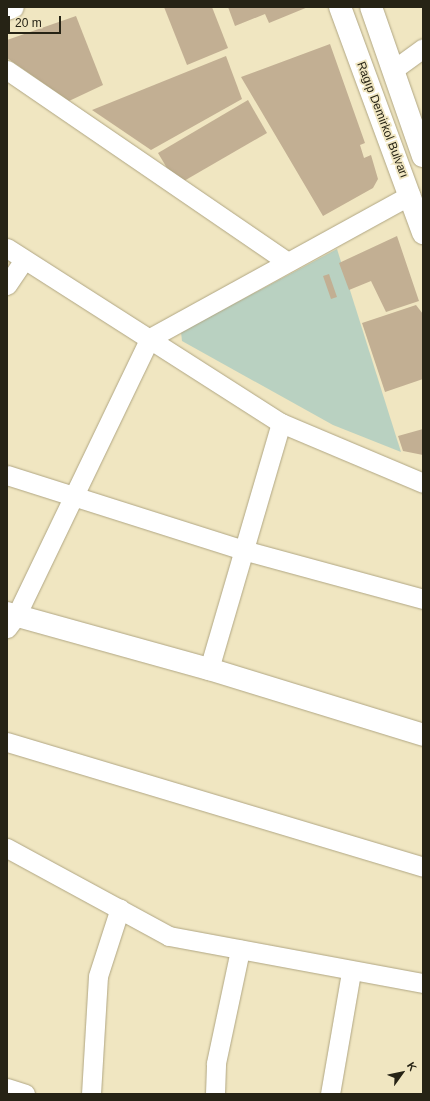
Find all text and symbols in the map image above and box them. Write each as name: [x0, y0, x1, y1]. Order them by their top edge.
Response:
scale bar: [10, 8, 63, 34]
text: 20 m: [15, 16, 42, 30]
street label: Ragıp Demirkol Bulvarı: [353, 60, 411, 180]
north arrow: [382, 1053, 422, 1093]
text: K: [405, 1060, 419, 1073]

